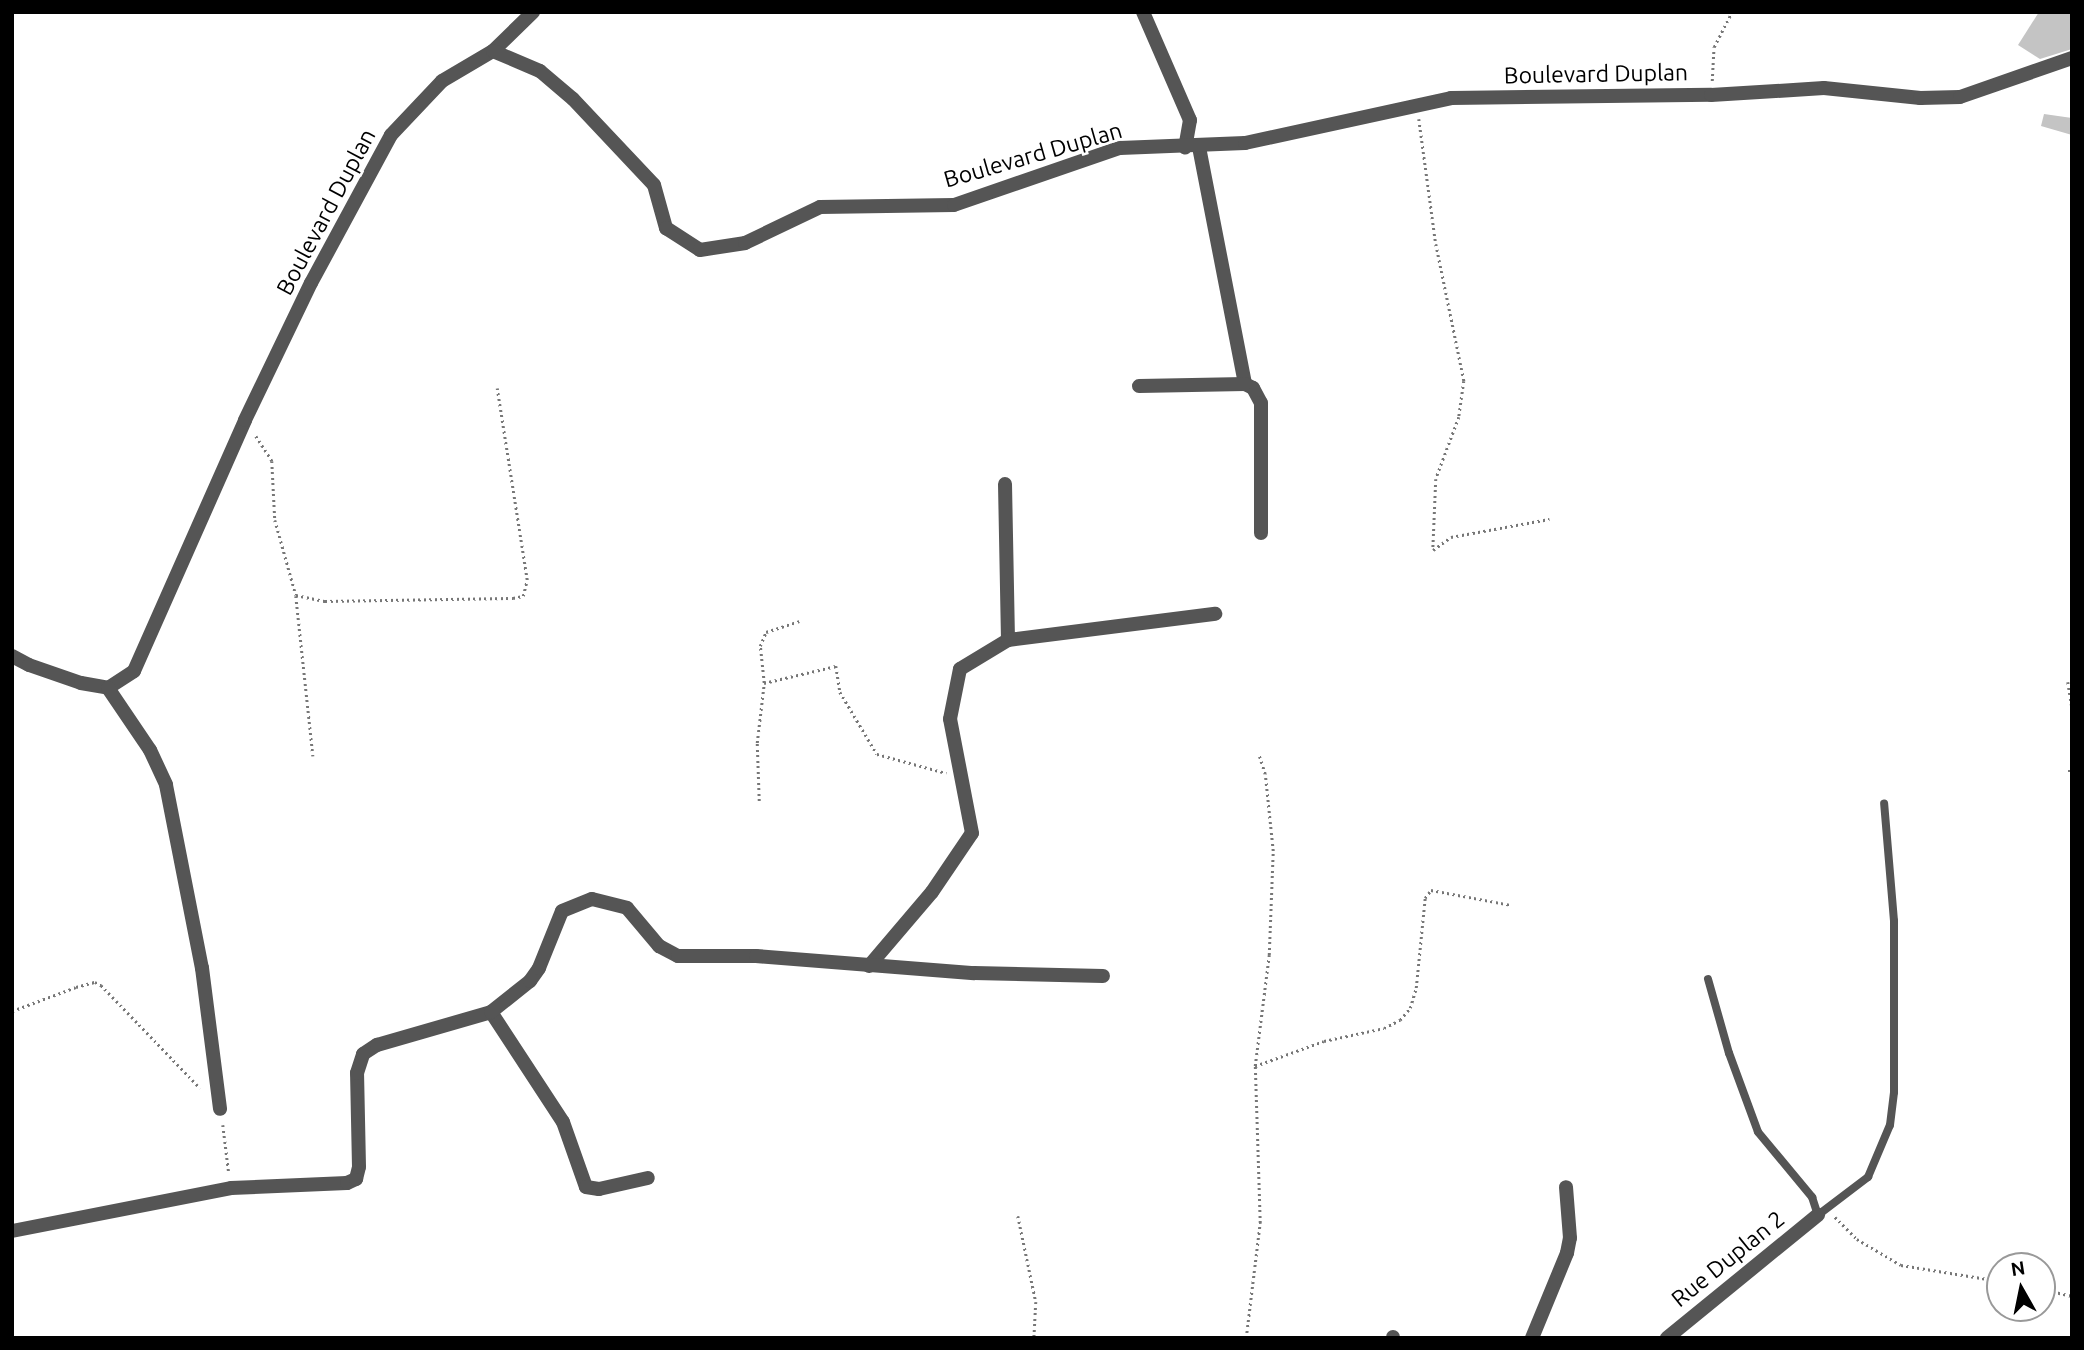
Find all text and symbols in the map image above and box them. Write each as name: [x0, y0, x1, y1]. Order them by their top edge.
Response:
street label: Boulevard Duplan: [1504, 59, 1688, 89]
street label: Boulevard Duplan: [941, 116, 1125, 194]
street label: Boulevard Duplan: [271, 124, 381, 300]
street label: Rue Duplan 2: [1666, 1205, 1790, 1313]
north arrow: [1986, 1252, 2056, 1322]
text: N: [2009, 1256, 2027, 1280]

